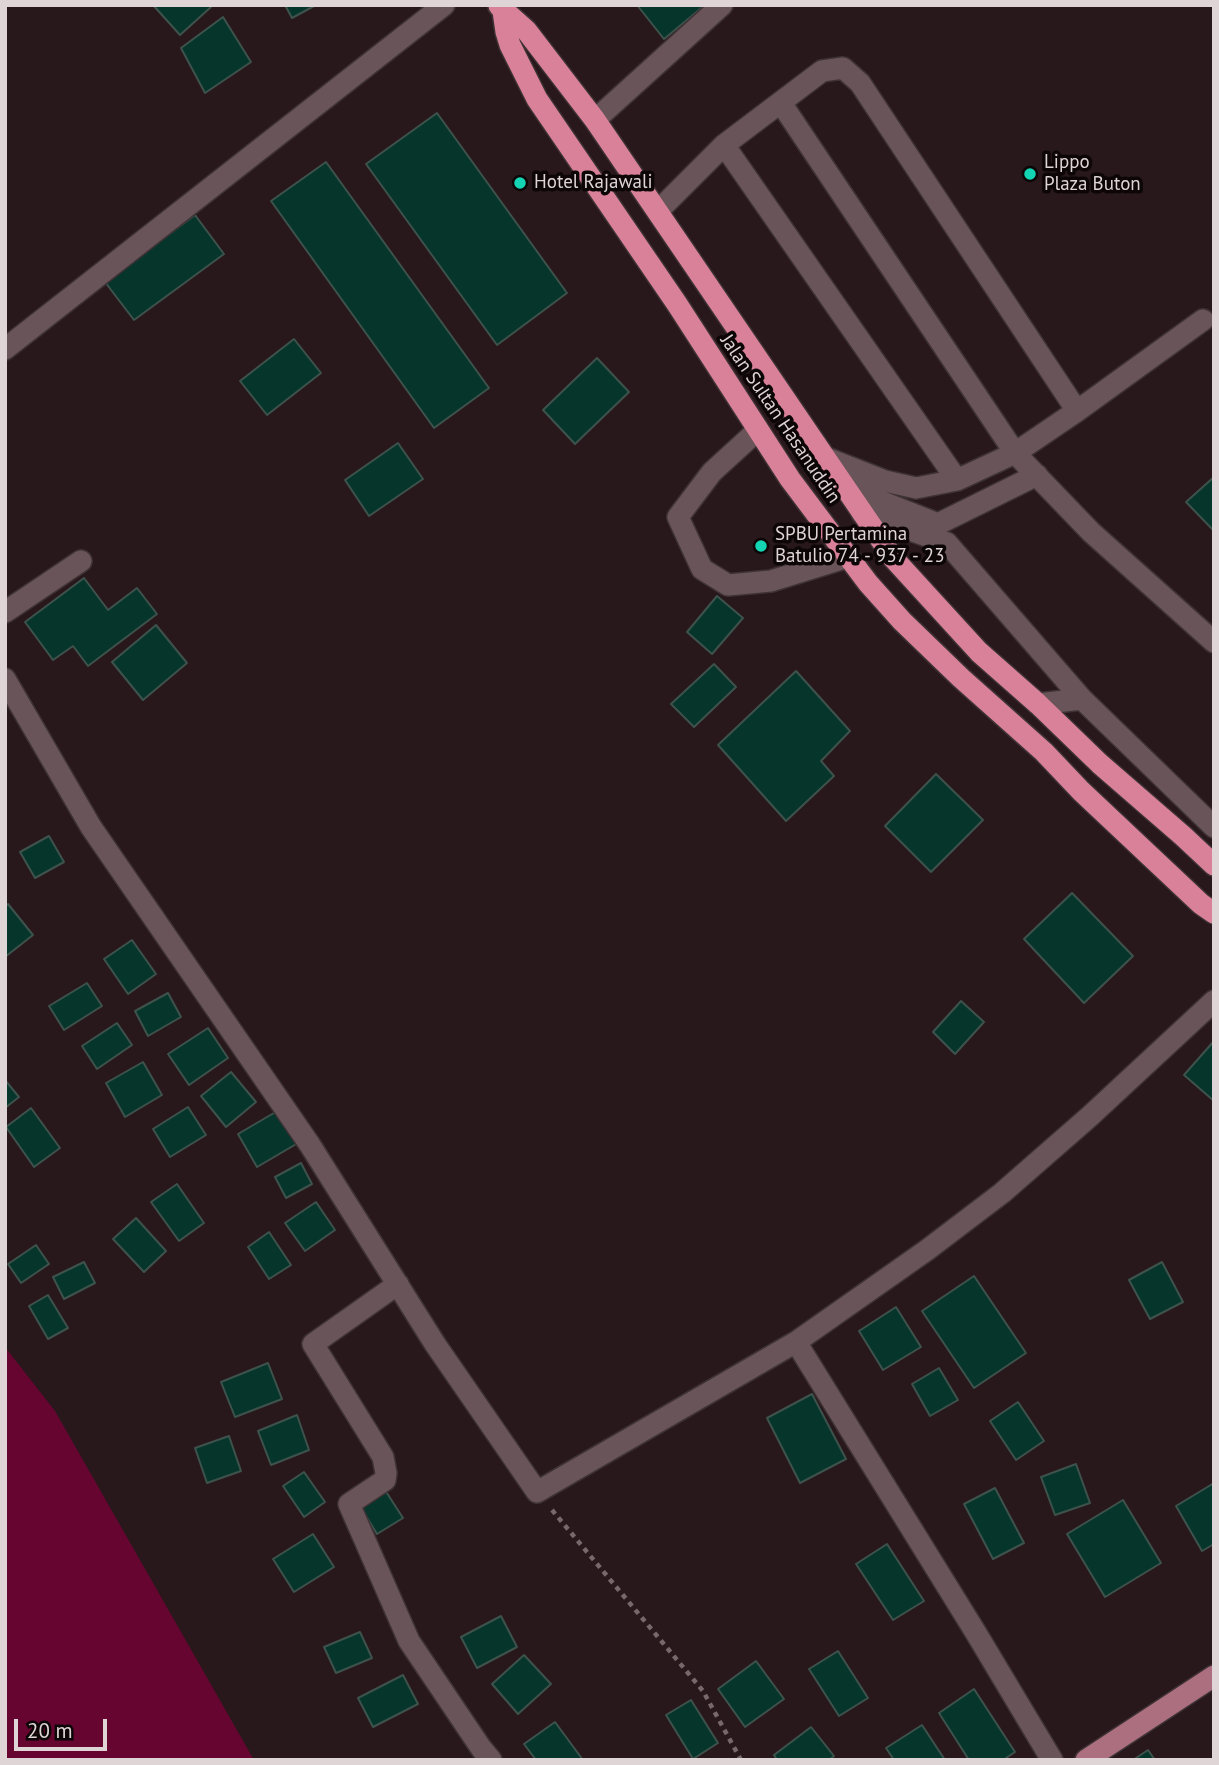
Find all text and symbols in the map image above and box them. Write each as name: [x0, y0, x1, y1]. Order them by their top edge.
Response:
place label: Lippo Plaza Buton: [1044, 152, 1141, 196]
marker: Lippo Plaza Buton: [1022, 166, 1038, 182]
place label: Hotel Rajawali: [534, 172, 653, 194]
marker: Hotel Rajawali: [512, 175, 528, 191]
street label: Jalan Sultan Hasanuddin: [715, 330, 845, 508]
place label: SPBU Pertamina Batulio 74 - 937 - 23: [775, 524, 945, 568]
marker: SPBU Pertamina Batulio 74 - 937 - 23: [753, 538, 769, 554]
scale bar: [18, 1706, 110, 1750]
text: 20 m: [27, 1717, 73, 1744]

